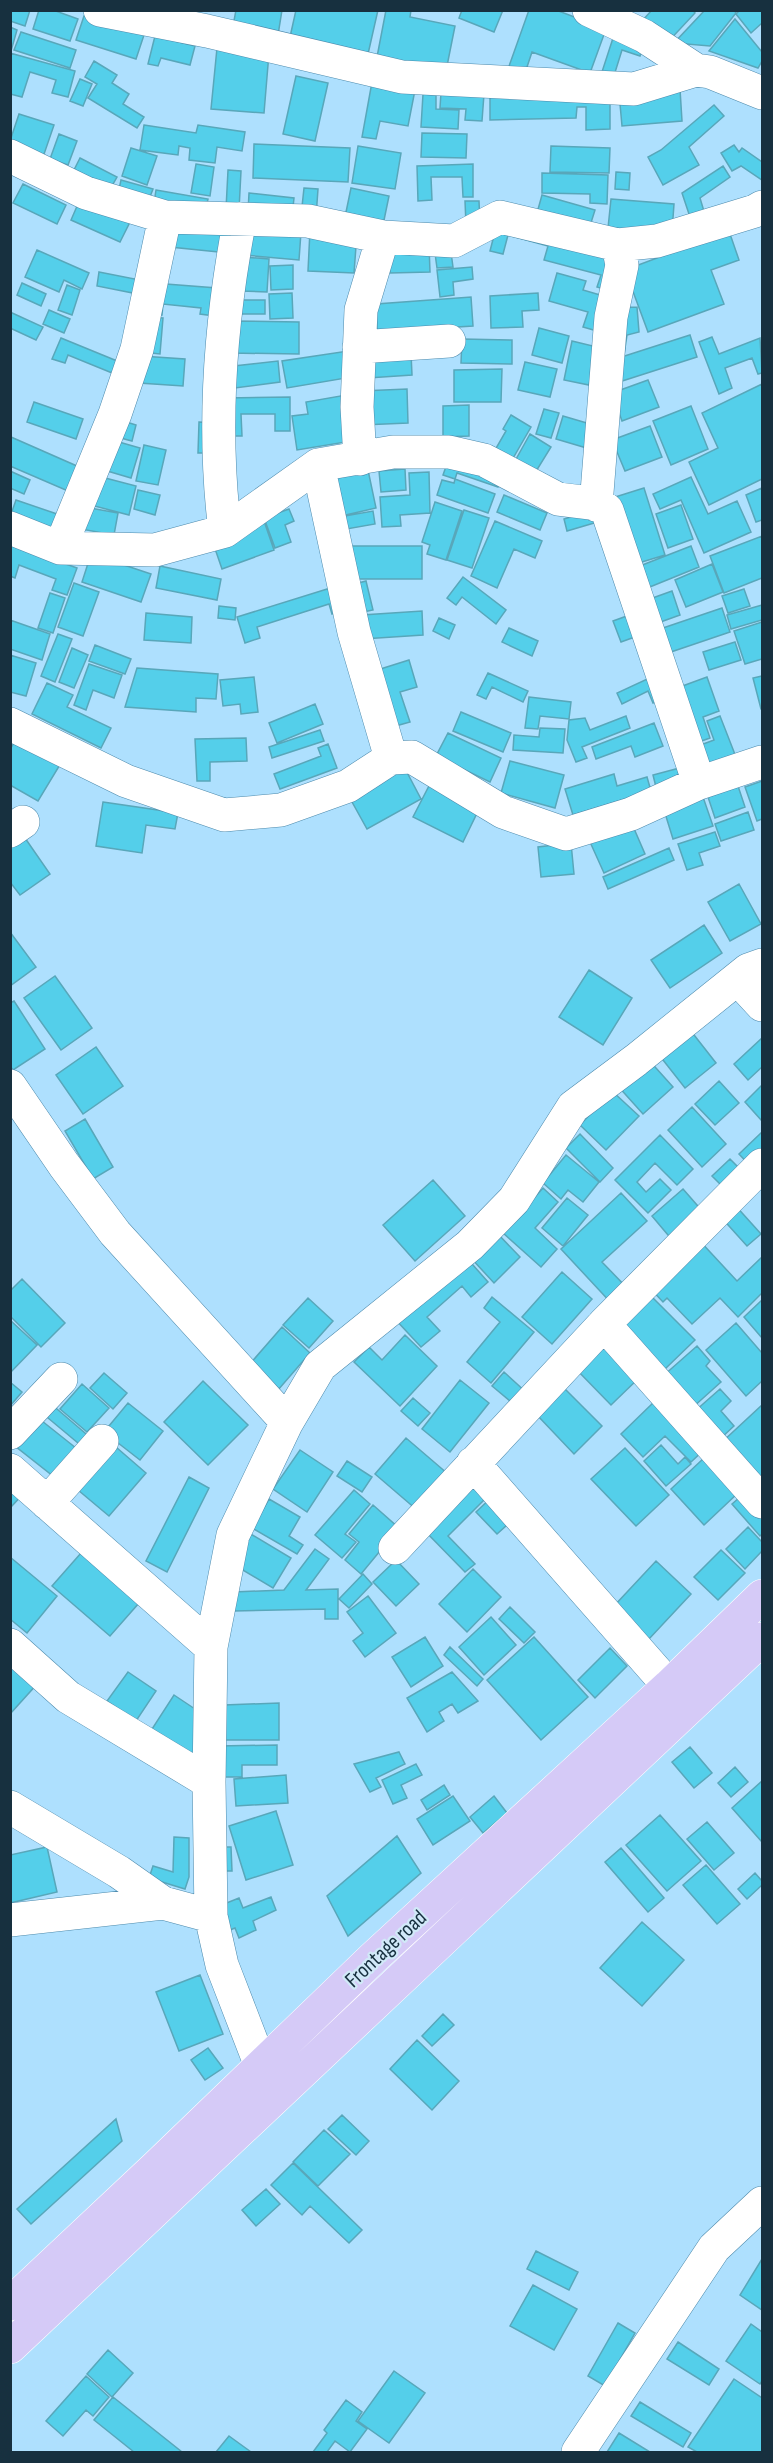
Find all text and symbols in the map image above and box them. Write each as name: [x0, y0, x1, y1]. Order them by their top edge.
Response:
street label: Frontage road: [340, 1905, 432, 1994]

